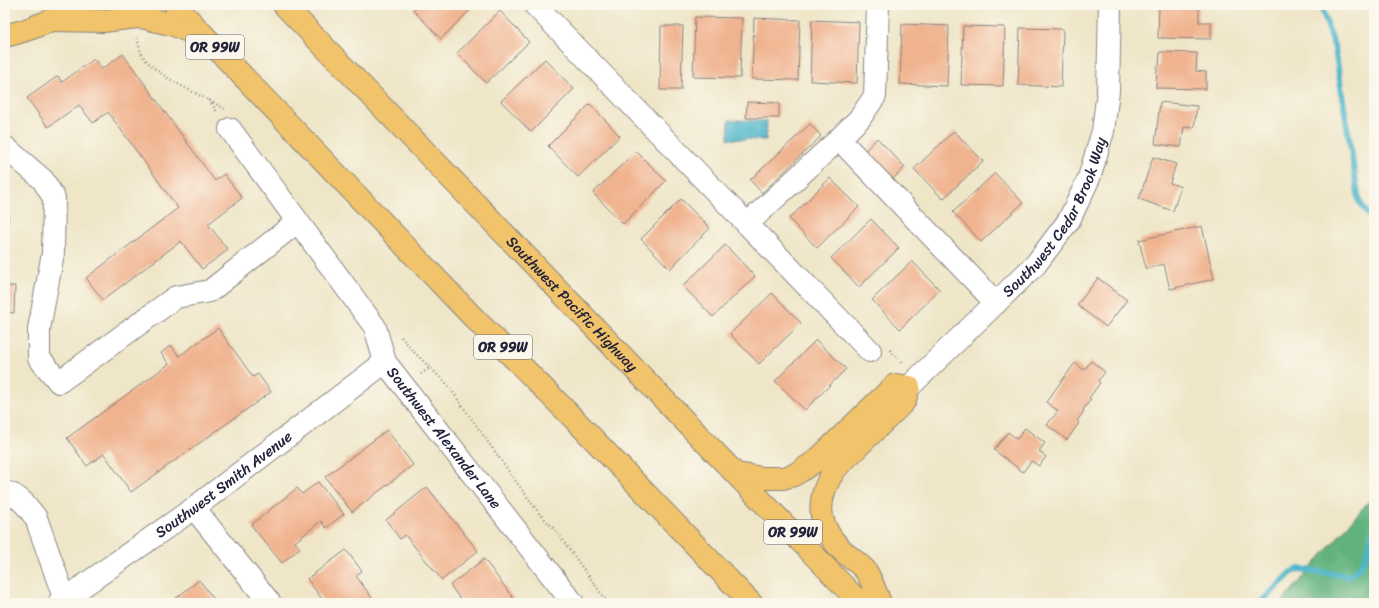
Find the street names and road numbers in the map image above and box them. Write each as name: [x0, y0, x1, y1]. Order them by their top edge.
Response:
road number: OR 99W: [186, 35, 244, 59]
street label: Southwest Cedar Brook Way: [996, 134, 1114, 304]
street label: Southwest Pacific Highway: [500, 230, 644, 378]
road number: OR 99W: [474, 335, 532, 359]
street label: Southwest Alexander Lane: [380, 361, 508, 515]
street label: Southwest Smith Avenue: [150, 424, 298, 545]
road number: OR 99W: [764, 520, 822, 544]

